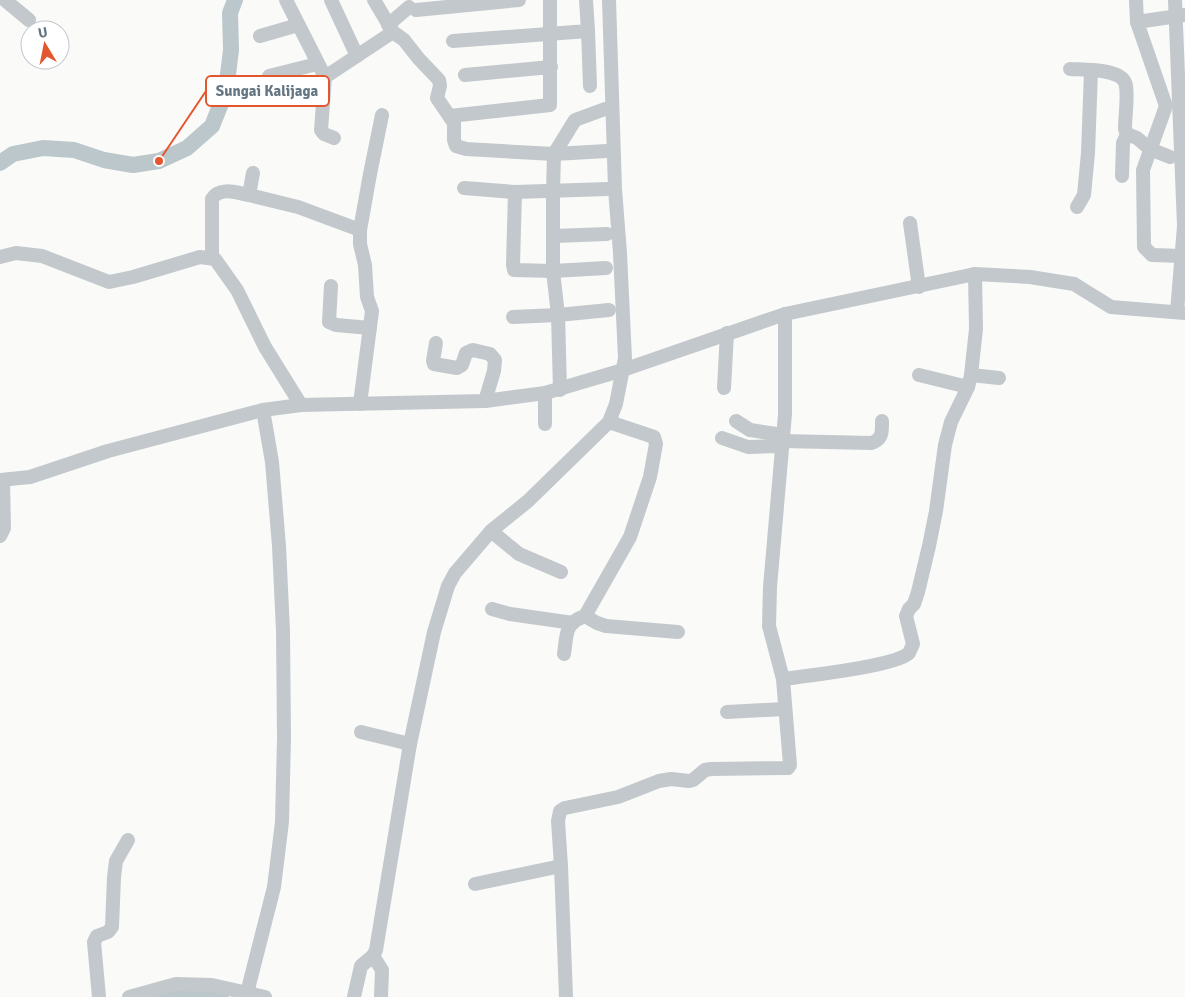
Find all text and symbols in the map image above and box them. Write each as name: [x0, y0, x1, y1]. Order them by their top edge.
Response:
north arrow: [20, 20, 70, 70]
text: U: [37, 23, 49, 42]
callout: Sungai Kalijaga: [206, 76, 329, 106]
text: Sungai Kalijaga: [216, 82, 318, 100]

